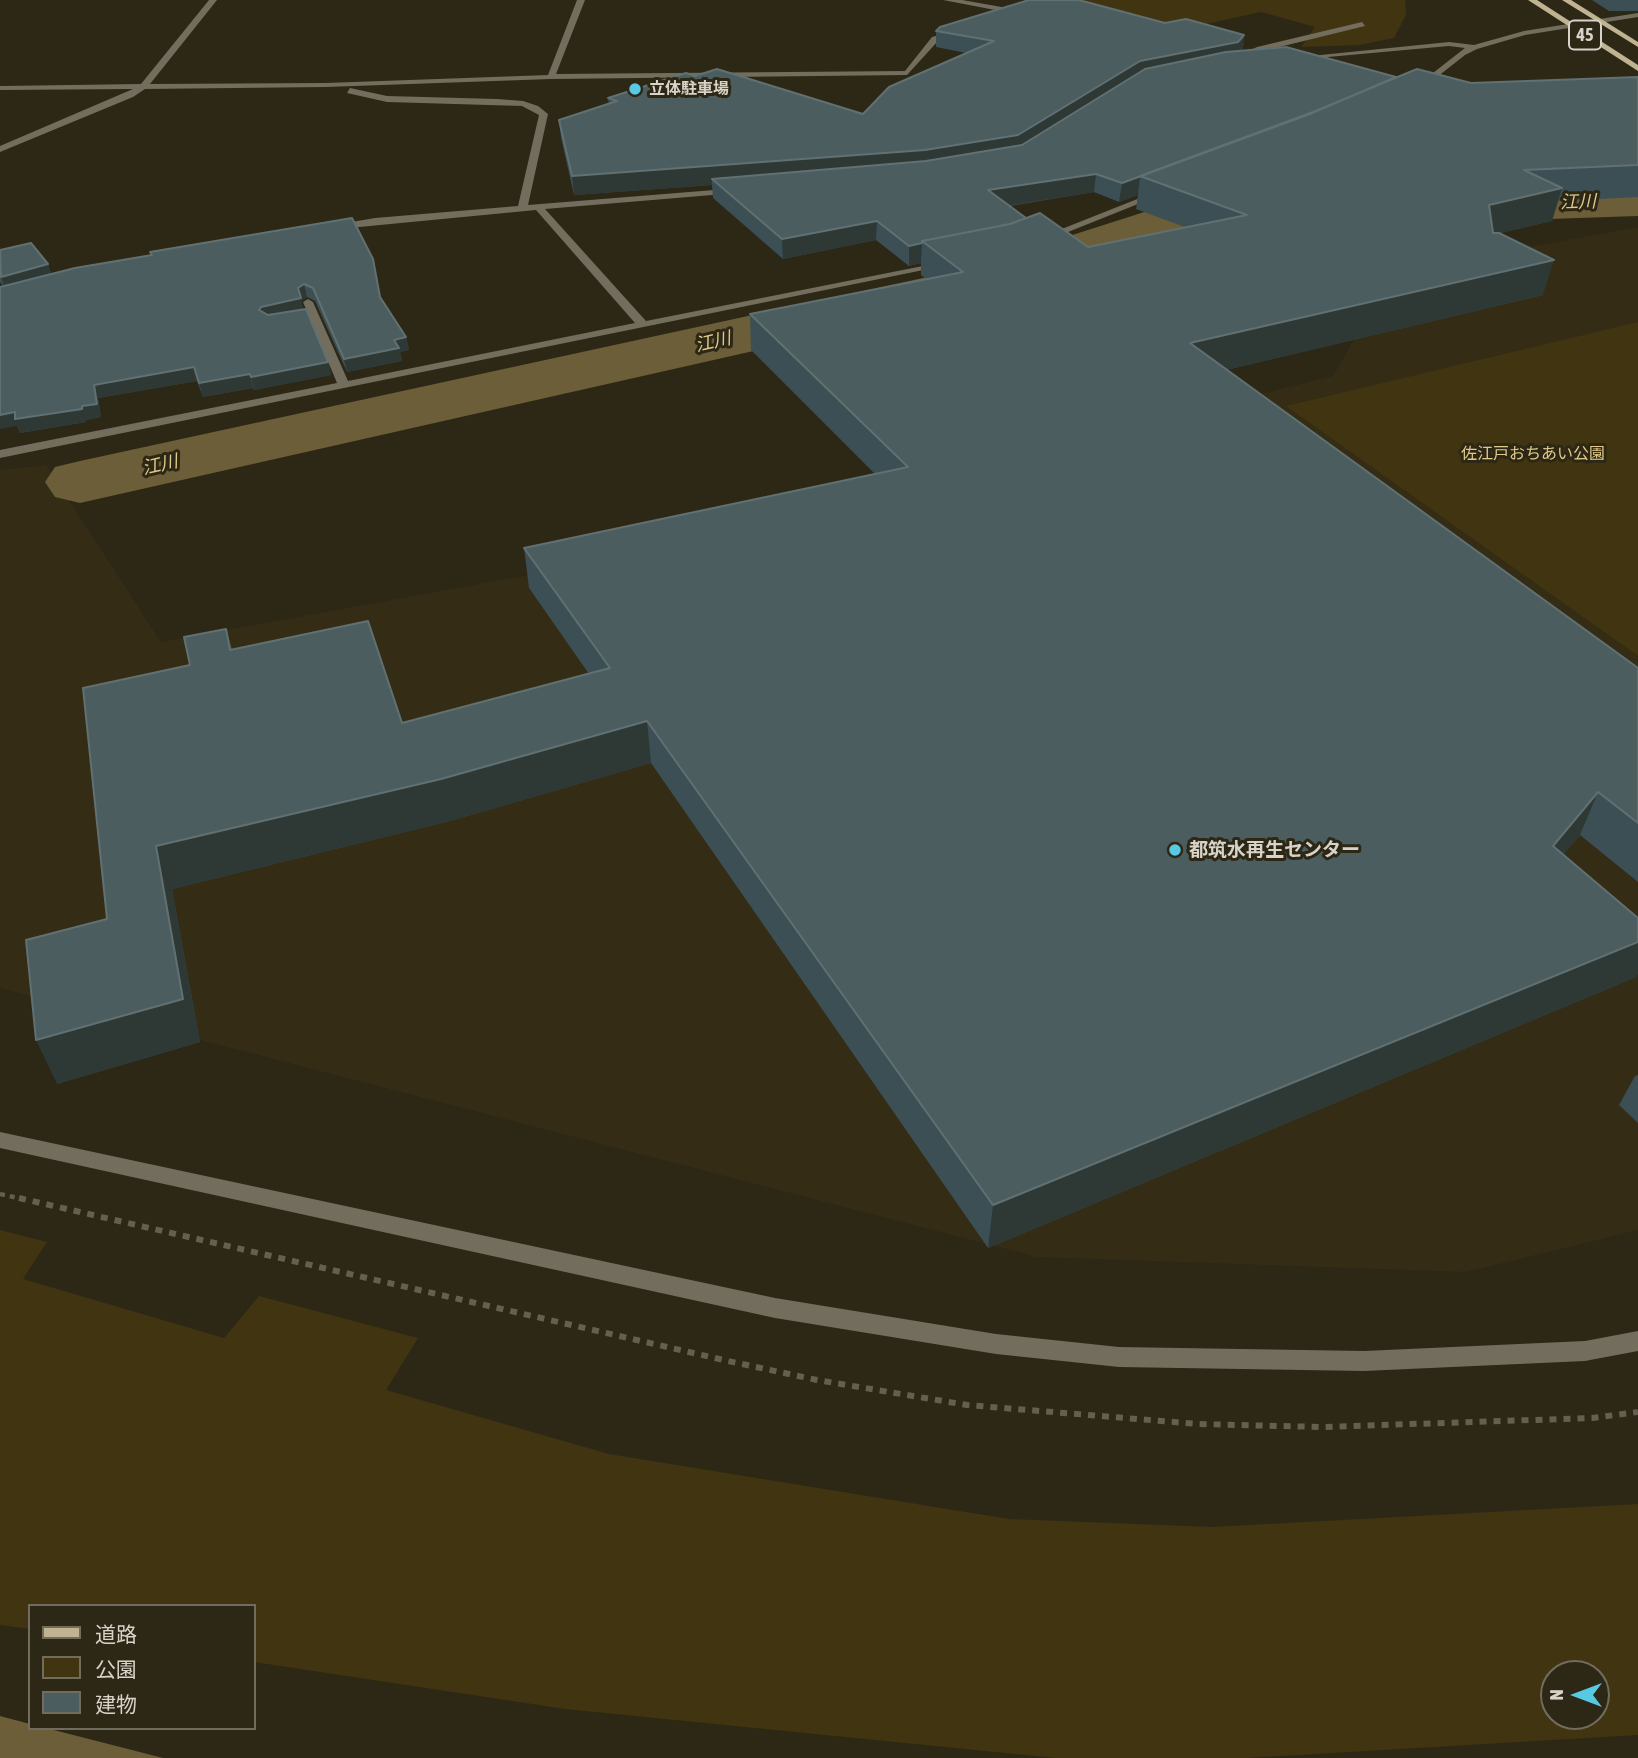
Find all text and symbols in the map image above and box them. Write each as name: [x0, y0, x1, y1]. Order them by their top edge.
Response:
road number: 45: [1569, 20, 1601, 50]
place label: 立体駐車場: [649, 79, 729, 99]
marker: 立体駐車場: [627, 81, 643, 97]
water label: 江川: [1560, 191, 1596, 213]
water label: 江川: [693, 327, 733, 357]
park label: 佐江戸おちあい公園: [1461, 444, 1605, 464]
water label: 江川: [140, 450, 180, 480]
place label: 都筑水再生センター: [1189, 839, 1360, 861]
marker: 都筑水再生センター: [1167, 842, 1183, 858]
legend: [28, 1604, 256, 1730]
text: 道路: [95, 1622, 137, 1646]
text: 公園: [95, 1657, 137, 1681]
north arrow: [1540, 1660, 1610, 1730]
text: N: [1545, 1689, 1567, 1701]
text: 建物: [95, 1692, 137, 1716]

